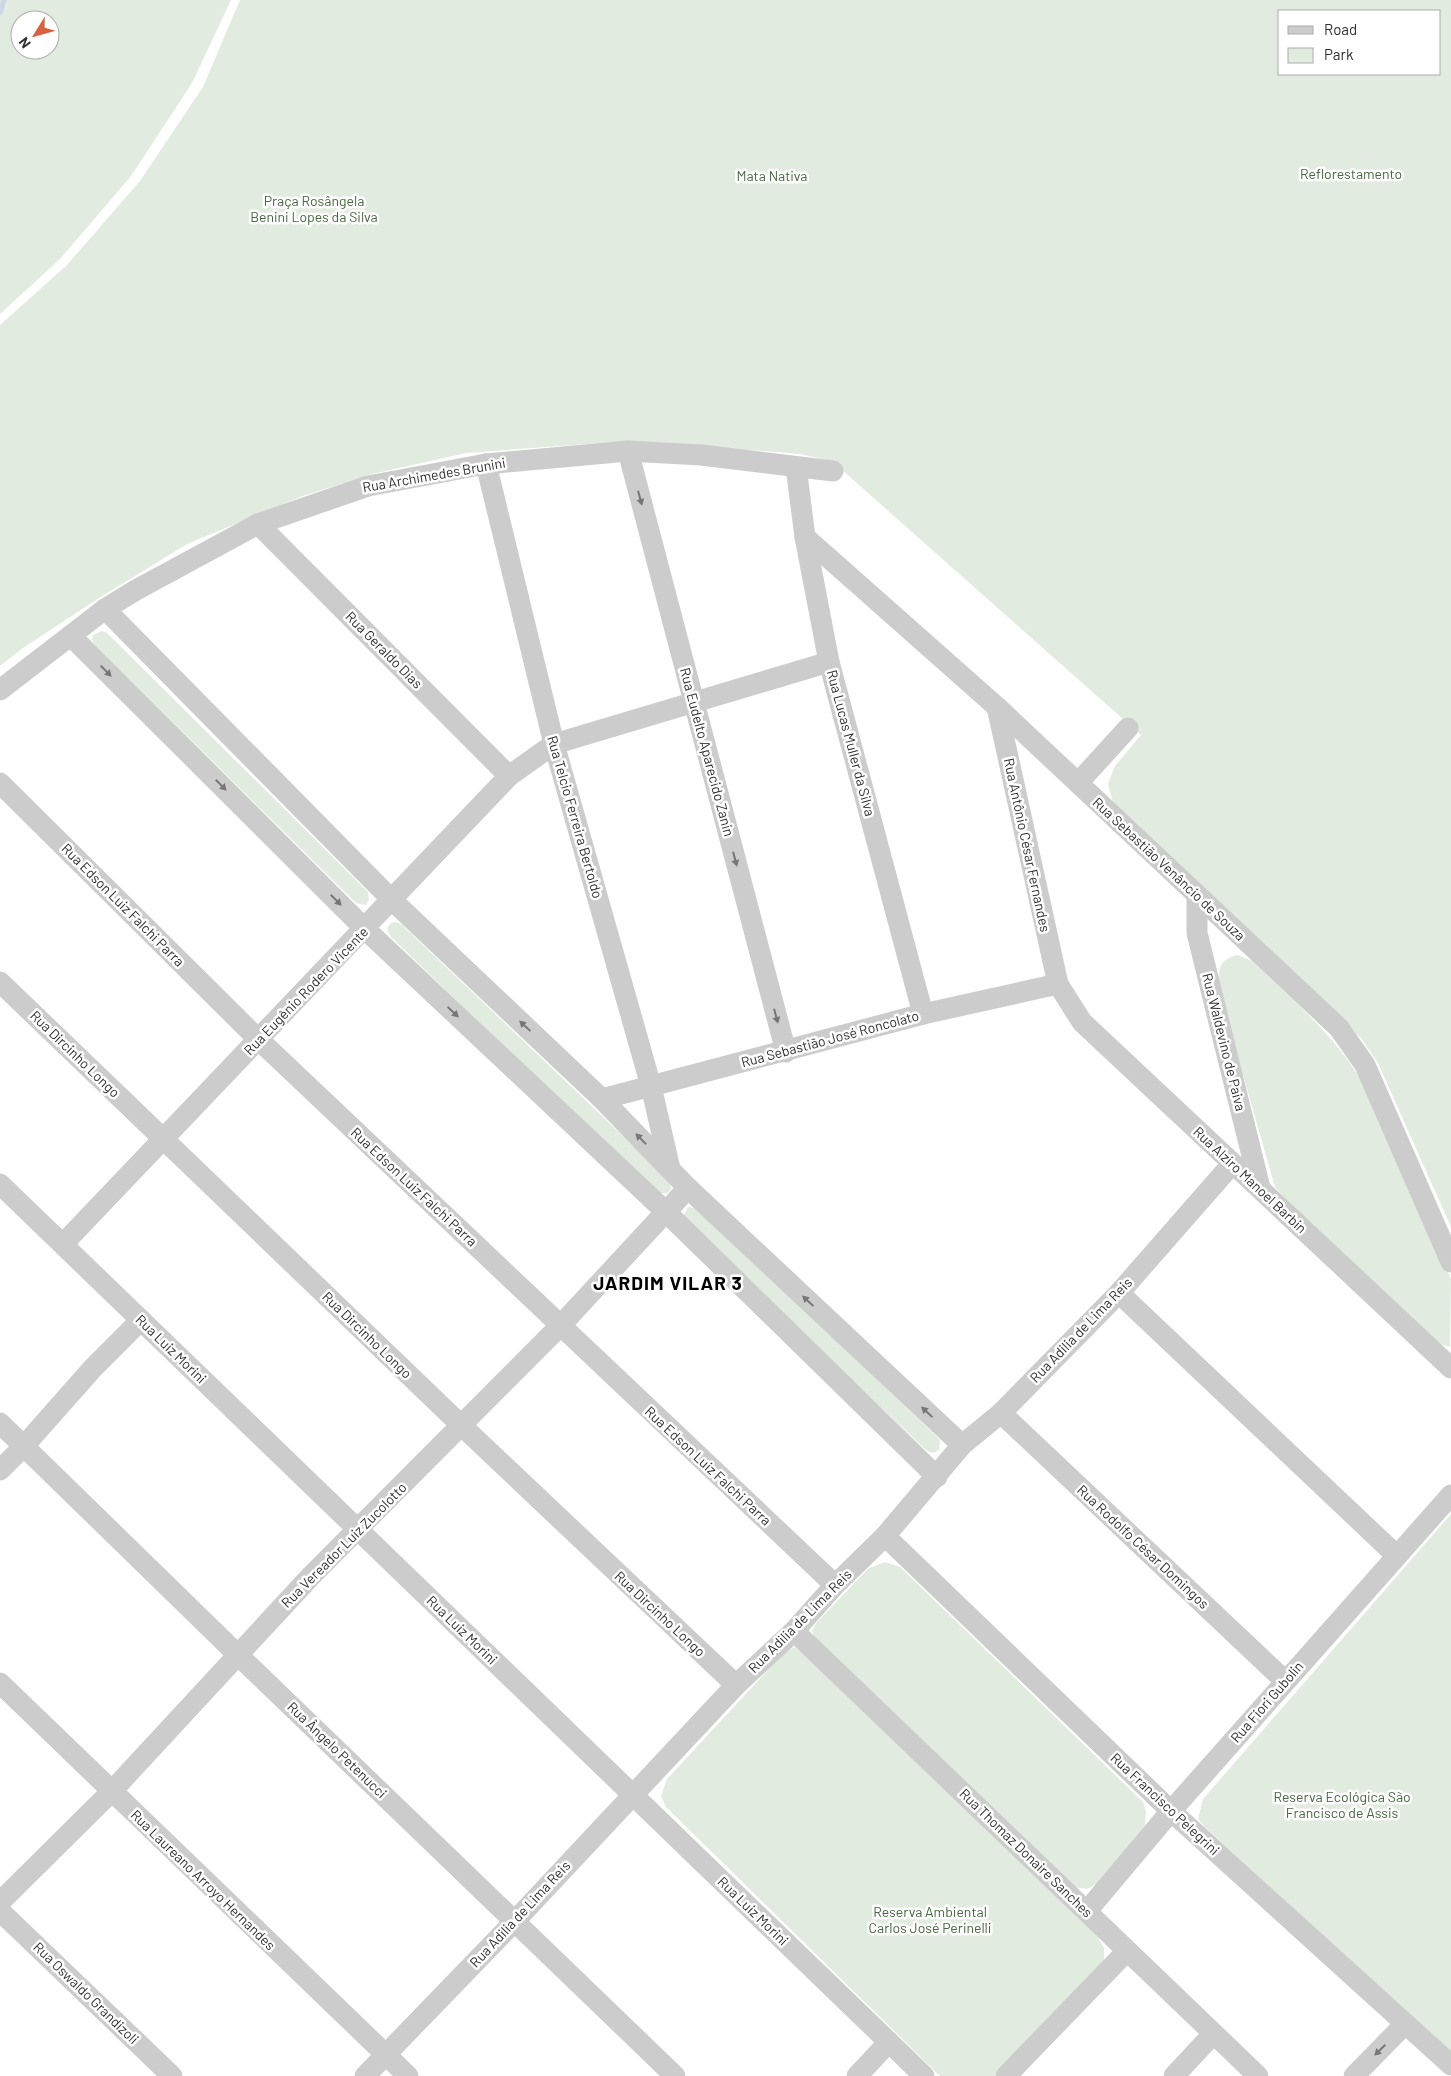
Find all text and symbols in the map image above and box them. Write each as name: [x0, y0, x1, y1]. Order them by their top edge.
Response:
north arrow: [10, 10, 60, 60]
legend: [1278, 10, 1441, 75]
text: Road: [1324, 20, 1357, 38]
text: N: [15, 34, 34, 52]
text: Park: [1324, 45, 1354, 63]
park label: Reflorestamento: [1300, 165, 1402, 182]
park label: Mata Nativa: [736, 167, 808, 184]
park label: Praça Rosângela Benini Lopes da Silva: [250, 192, 378, 225]
street label: Rua Archimedes Brunini: [361, 454, 507, 495]
one-way arrow: [636, 491, 644, 506]
street label: Rua Geraldo Dias: [342, 608, 426, 692]
one-way arrow: [100, 664, 112, 676]
street label: Rua Eudelto Aparecido Zanin: [677, 666, 738, 838]
street label: Rua Lucas Muller da Silva: [824, 668, 879, 818]
street label: Rua Telcio Ferreira Bertoldo: [544, 734, 607, 900]
street label: Rua Antônio César Fernandes: [1001, 756, 1054, 934]
one-way arrow: [215, 779, 227, 791]
street label: Rua Sebastião Venâncio de Souza: [1090, 793, 1249, 944]
street label: Rua Edson Luiz Falchi Parra: [58, 840, 188, 970]
one-way arrow: [731, 851, 739, 866]
one-way arrow: [330, 894, 342, 906]
street label: Rua Eugênio Rodero Vicente: [240, 923, 371, 1058]
street label: Rua Waldevino de Paiva: [1199, 971, 1250, 1113]
one-way arrow: [447, 1006, 459, 1018]
street label: Rua Dircinho Longo: [27, 1007, 124, 1101]
street label: Rua Sebastião José Roncolato: [739, 1007, 921, 1070]
one-way arrow: [772, 1008, 780, 1023]
one-way arrow: [519, 1020, 531, 1032]
street label: Rua Alziro Manoel Barbin: [1190, 1123, 1310, 1236]
street label: Rua Edson Luiz Falchi Parra: [348, 1124, 481, 1250]
one-way arrow: [635, 1133, 647, 1145]
district label: JARDIM VILAR 3: [593, 1271, 743, 1294]
street label: Rua Adilia de Lima Reis: [1026, 1273, 1135, 1386]
street label: Rua Dircinho Longo: [319, 1288, 416, 1382]
one-way arrow: [803, 1295, 815, 1307]
street label: Rua Luiz Morini: [133, 1311, 210, 1387]
street label: Rua Edson Luiz Falchi Parra: [642, 1403, 775, 1529]
one-way arrow: [921, 1406, 933, 1418]
street label: Rua Vereador Luiz Zucolotto: [277, 1478, 410, 1611]
street label: Rua Rodolfo César Domingos: [1074, 1481, 1213, 1612]
street label: Rua Adilia de Lima Reis: [744, 1565, 855, 1676]
street label: Rua Dircinho Longo: [611, 1567, 709, 1660]
street label: Rua Luiz Morini: [424, 1592, 501, 1668]
street label: Rua Fiori Gubolin: [1227, 1658, 1307, 1746]
street label: Rua Ângelo Petenucci: [284, 1698, 391, 1801]
street label: Rua Francisco Pelegrini: [1108, 1749, 1223, 1858]
street label: Rua Thomaz Donaire Sanches: [956, 1785, 1097, 1921]
park label: Reserva Ecológica São Francisco de Assis: [1273, 1788, 1411, 1821]
street label: Rua Laureano Arroyo Hernandes: [128, 1806, 279, 1953]
street label: Rua Adilia de Lima Reis: [466, 1857, 574, 1970]
street label: Rua Luiz Morini: [715, 1873, 792, 1949]
park label: Reserva Ambiental Carlos José Perinelli: [869, 1903, 991, 1936]
street label: Rua Oswaldo Grandizoli: [30, 1938, 142, 2047]
one-way arrow: [1374, 2044, 1386, 2056]

